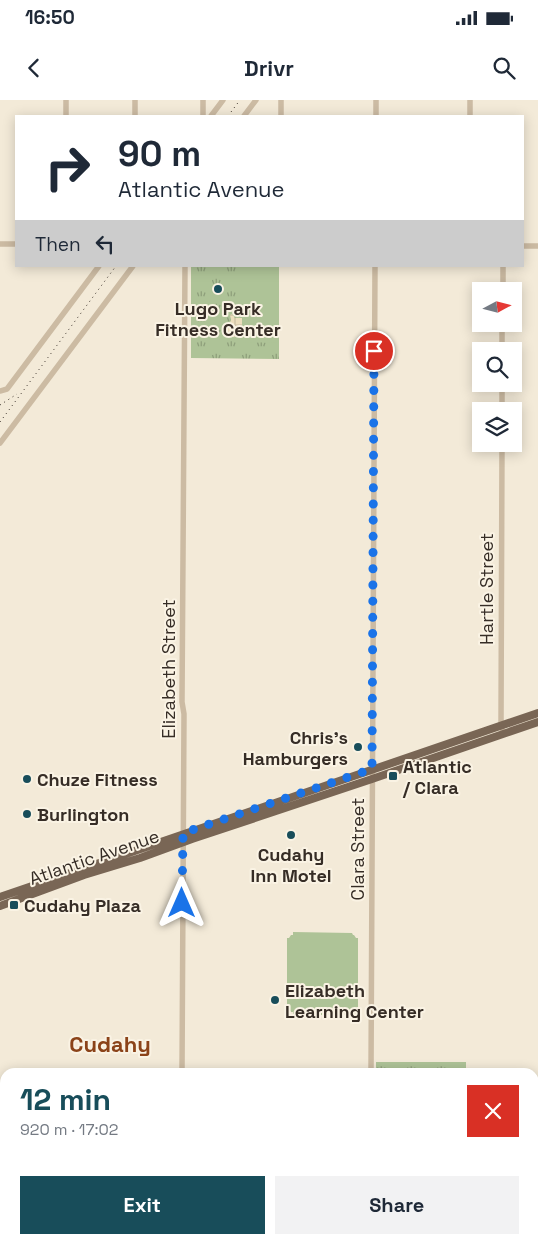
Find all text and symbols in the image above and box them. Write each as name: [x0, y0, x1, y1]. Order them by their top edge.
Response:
text: 16:50: [25, 5, 75, 30]
icon: back: [20, 54, 48, 82]
text: Drivr: [244, 54, 294, 82]
icon: search: [490, 54, 518, 82]
text: 90 m: [118, 132, 201, 176]
icon: right: [35, 135, 100, 200]
text: Atlantic Avenue: [118, 175, 285, 203]
icon: left: [91, 230, 119, 258]
text: Then: [35, 232, 81, 257]
north arrow: [472, 282, 522, 332]
map controls: [472, 282, 522, 452]
marker: Lugo Park Fitness Center: [212, 283, 224, 295]
place label: Lugo Park Fitness Center: [155, 297, 281, 341]
pin: [353, 330, 395, 372]
icon: arrive: [360, 337, 388, 365]
button: search: [472, 342, 522, 392]
button: layers: [472, 402, 522, 452]
street label: Hartle Street: [475, 533, 498, 645]
street label: Elizabeth Street: [157, 599, 180, 739]
place label: Chris's Hamburgers: [243, 726, 348, 770]
marker: Chris's Hamburgers: [352, 741, 364, 753]
place label: Atlantic / Clara: [402, 755, 472, 799]
place label: Chuze Fitness: [37, 768, 158, 791]
marker: Atlantic / Clara: [387, 770, 399, 782]
marker: Chuze Fitness: [21, 773, 33, 785]
street label: Clara Street: [346, 798, 369, 900]
place label: Burlington: [37, 803, 129, 826]
marker: Burlington: [21, 808, 33, 820]
street label: Atlantic Avenue: [26, 824, 162, 890]
marker: Cudahy Inn Motel: [285, 829, 297, 841]
place label: Cudahy Inn Motel: [250, 843, 332, 887]
position arrow: [155, 876, 207, 928]
place label: Cudahy Plaza: [24, 894, 142, 917]
marker: Cudahy Plaza: [8, 899, 20, 911]
place label: Elizabeth Learning Center: [285, 979, 424, 1023]
marker: Elizabeth Learning Center: [269, 994, 281, 1006]
district label: Cudahy: [69, 1030, 151, 1058]
text: 12 min: [20, 1080, 111, 1119]
button: close: [467, 1085, 519, 1137]
text: 920 m · 17:02: [20, 1119, 118, 1140]
button: Exit: [20, 1176, 265, 1234]
button: Share: [275, 1176, 519, 1234]

